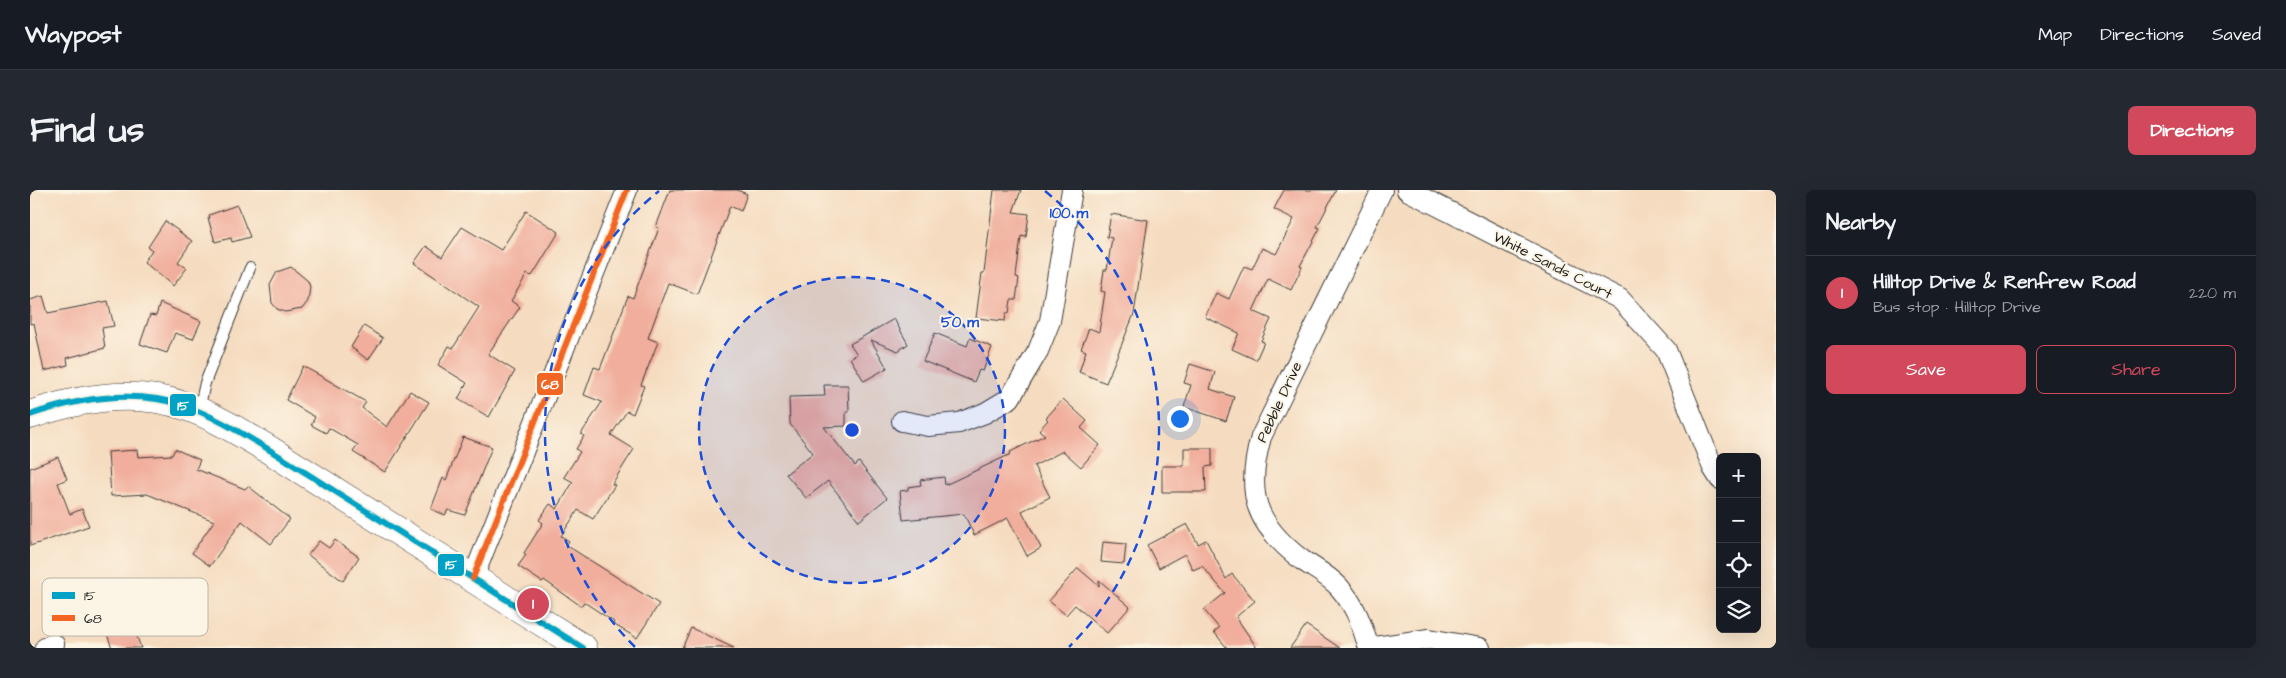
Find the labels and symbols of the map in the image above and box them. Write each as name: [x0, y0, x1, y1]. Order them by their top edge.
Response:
text: 100 m: [1050, 203, 1089, 224]
street label: White Sands Court: [1490, 226, 1616, 305]
text: 50 m: [941, 312, 979, 333]
street label: Pebble Drive: [1252, 358, 1307, 446]
line badge: 68: [536, 372, 564, 396]
text: 68: [541, 375, 559, 395]
line badge: 15: [169, 393, 197, 417]
text: 15: [177, 396, 190, 416]
your location: [1167, 406, 1193, 432]
centre of rings: [843, 421, 861, 439]
line badge: 15: [437, 553, 465, 577]
text: 15: [445, 555, 458, 575]
legend: [42, 578, 208, 636]
pin: 1: [517, 585, 549, 623]
text: 15: [84, 586, 96, 606]
text: 68: [84, 609, 102, 629]

